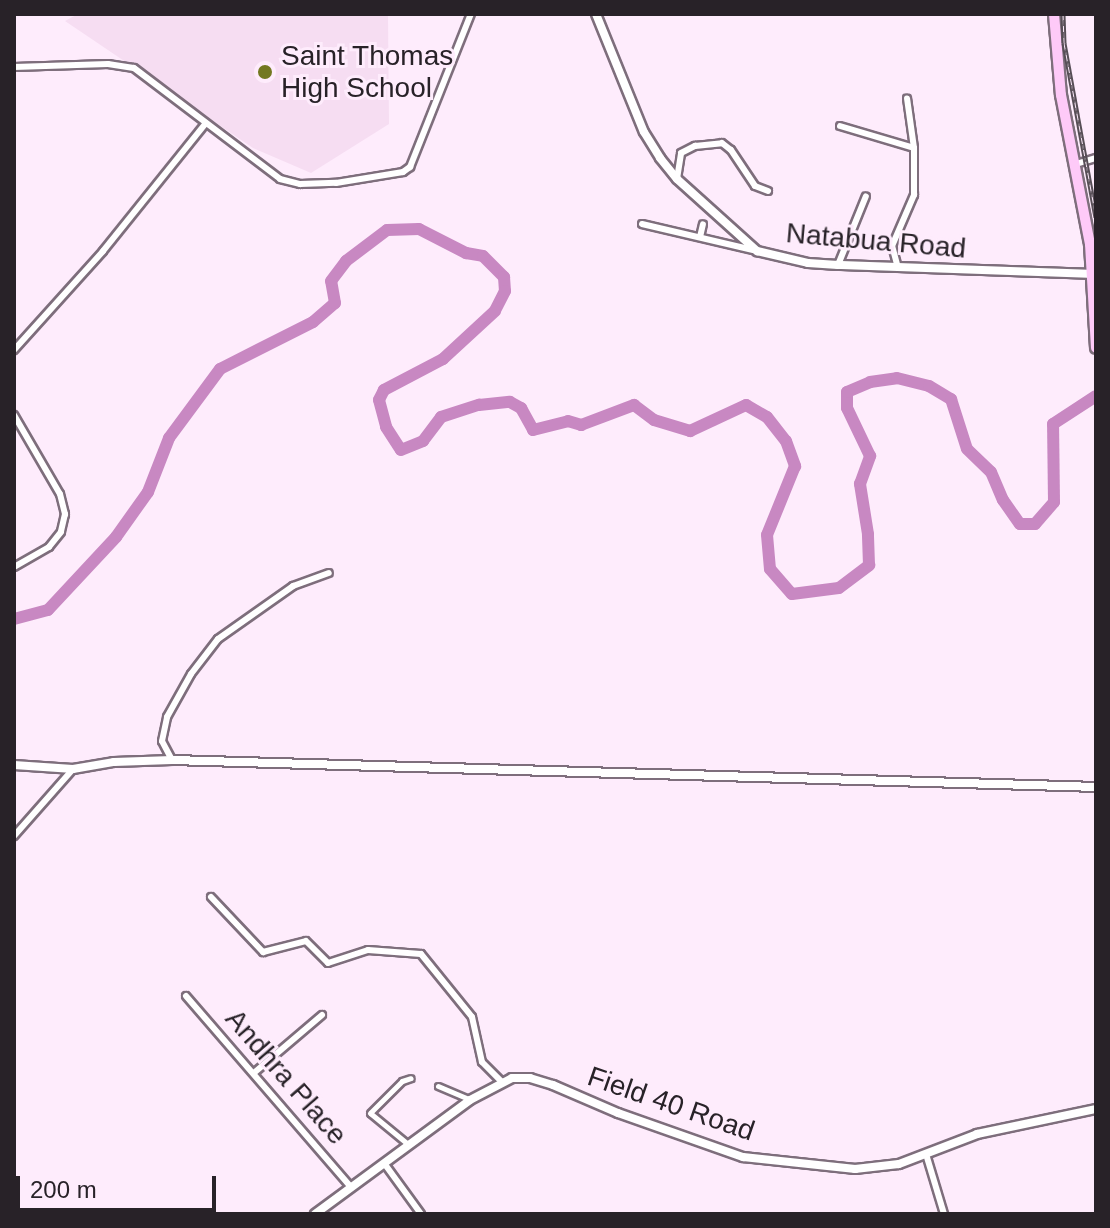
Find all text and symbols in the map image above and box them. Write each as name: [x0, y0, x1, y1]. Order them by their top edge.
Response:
place label: Saint Thomas High School: [281, 39, 454, 105]
marker: Saint Thomas High School: [256, 63, 274, 81]
street label: Natabua Road: [785, 216, 967, 266]
street label: Andhra Place: [218, 1003, 354, 1151]
street label: Field 40 Road: [583, 1060, 759, 1148]
scale bar: [20, 1160, 220, 1210]
text: 200 m: [30, 1176, 97, 1203]

